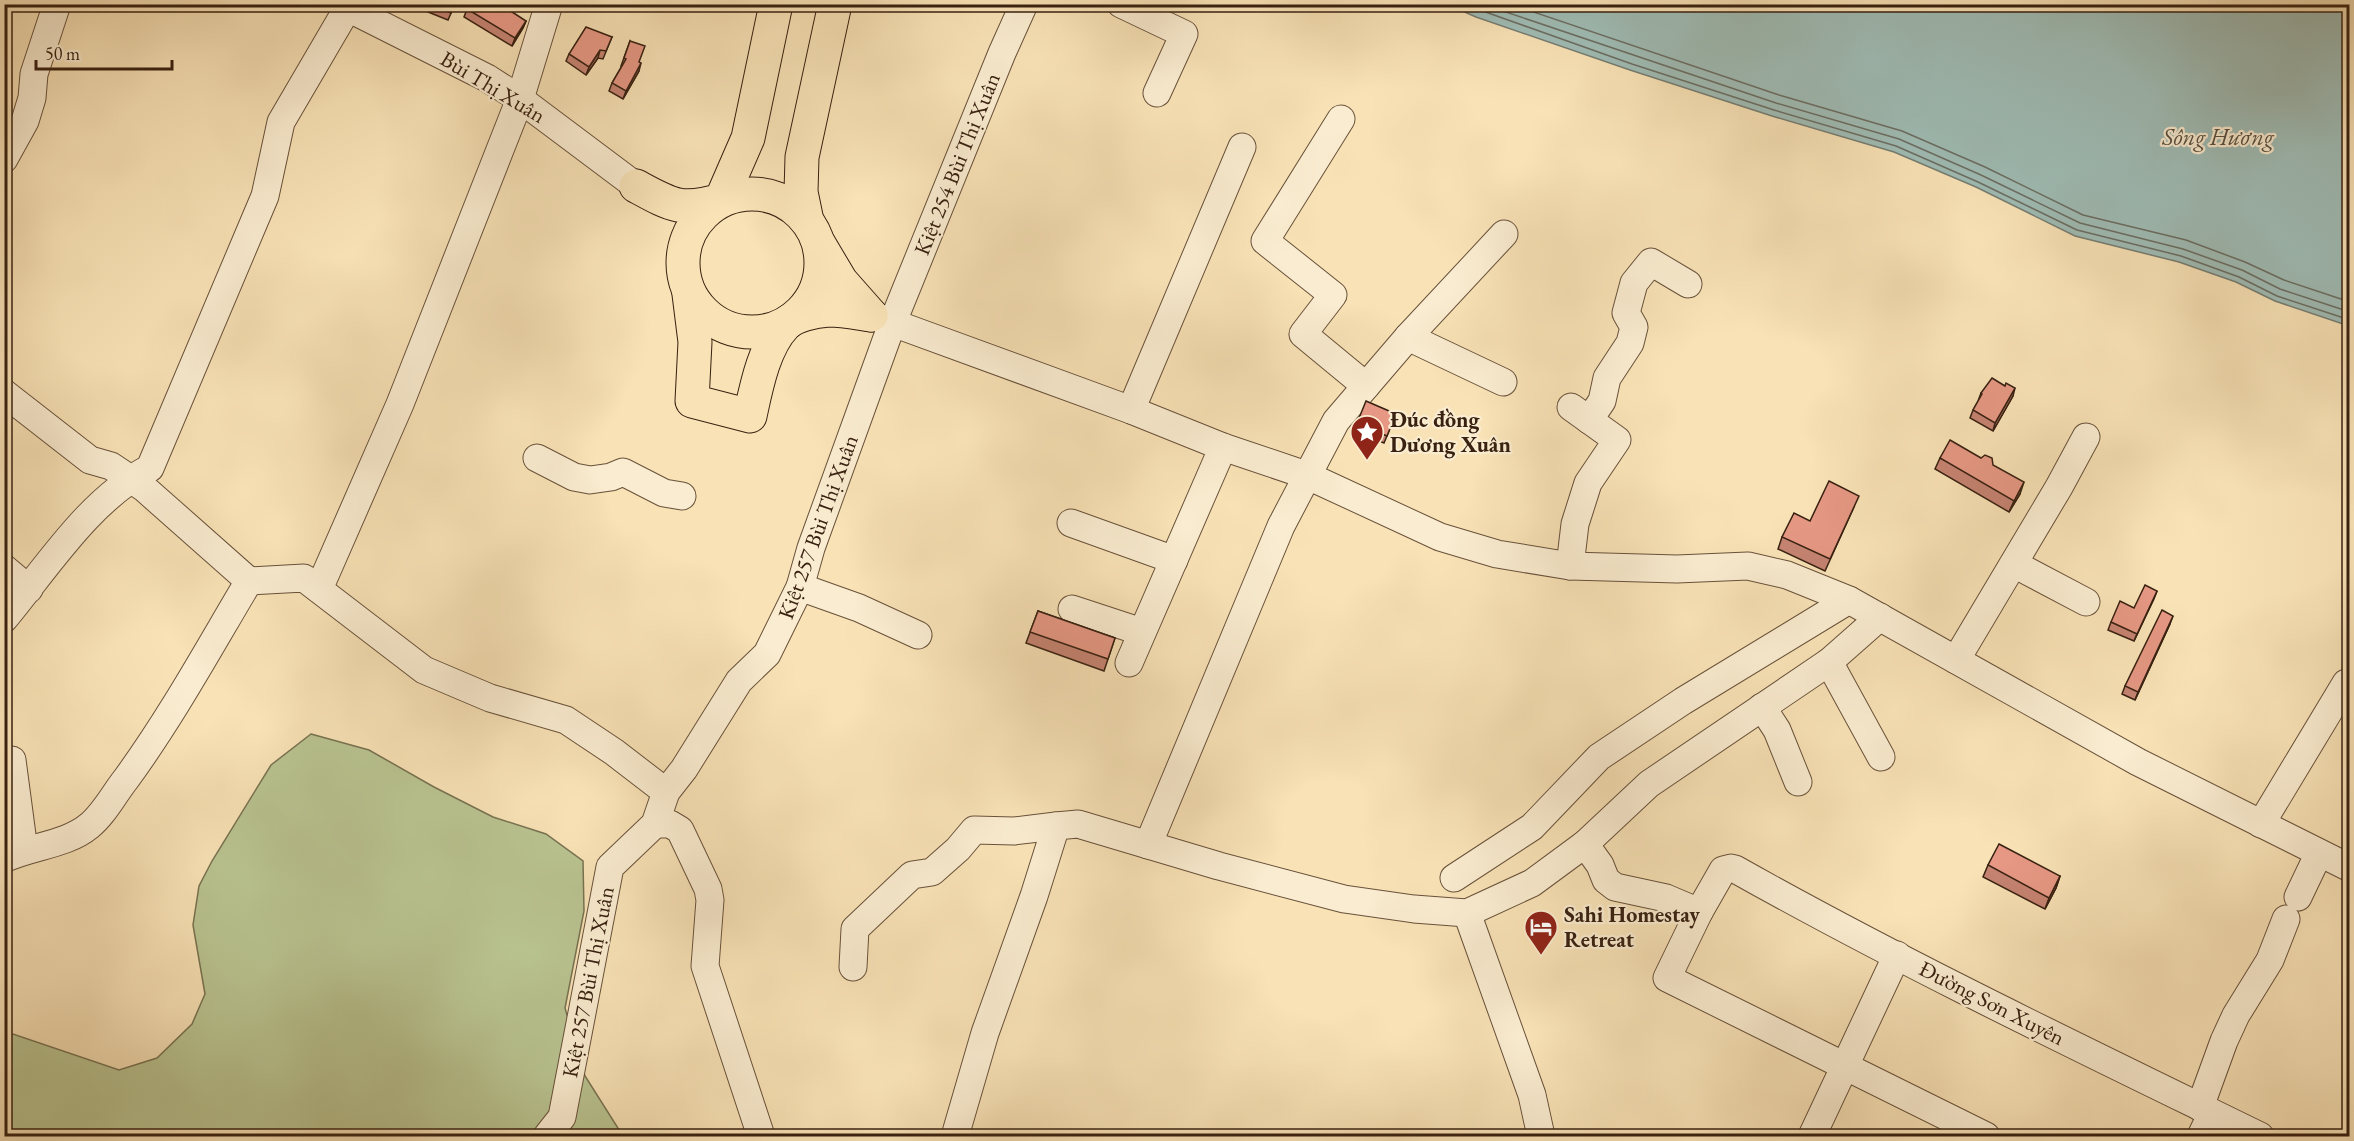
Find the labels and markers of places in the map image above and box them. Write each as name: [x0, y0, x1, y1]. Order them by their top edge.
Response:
place label: Đúc đồng Dương Xuân: [1390, 405, 1511, 459]
place icon: Đúc đồng Dương Xuân: [1349, 414, 1385, 461]
place label: Sahi Homestay Retreat: [1564, 900, 1700, 954]
hotel icon: Sahi Homestay Retreat: [1523, 909, 1559, 956]

